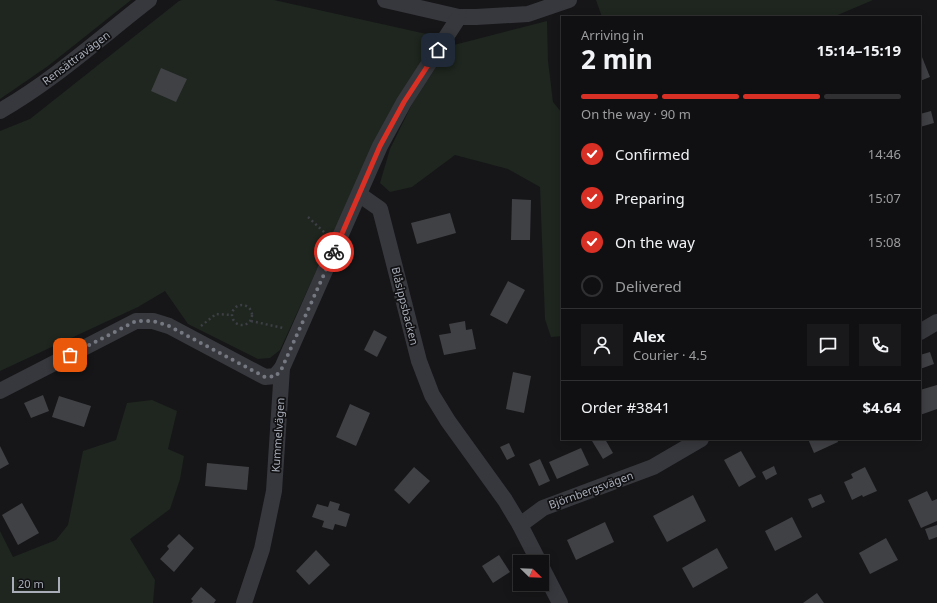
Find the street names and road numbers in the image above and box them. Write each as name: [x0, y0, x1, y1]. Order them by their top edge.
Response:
street label: Rensättravägen: [39, 27, 113, 88]
street label: Blåsippsbacken: [389, 265, 422, 347]
street label: Kummelvägen: [267, 397, 288, 473]
street label: Björnbergsvägen: [546, 467, 635, 512]

